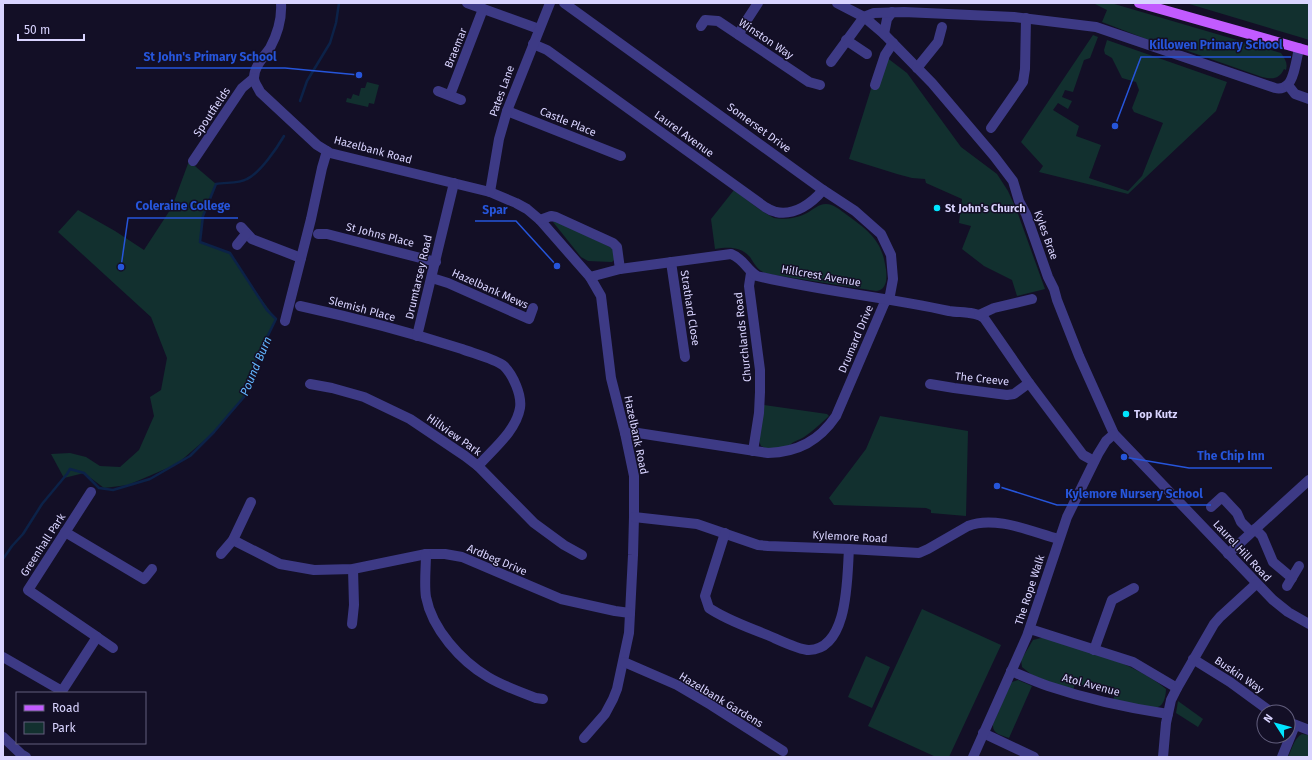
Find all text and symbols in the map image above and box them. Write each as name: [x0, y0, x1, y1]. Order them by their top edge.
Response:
scale bar: [18, 16, 84, 42]
street label: Winston Way: [736, 16, 796, 62]
text: 50 m: [24, 23, 50, 37]
street label: Braemar: [442, 25, 470, 70]
callout: Killowen Primary School: [1141, 33, 1291, 57]
text: Killowen Primary School: [1149, 38, 1283, 52]
callout: St John's Primary School: [136, 44, 285, 68]
text: St John's Primary School: [143, 50, 277, 64]
street label: Pates Lane: [487, 64, 517, 118]
street label: Spoutfields: [191, 85, 233, 139]
street label: Somerset Drive: [725, 100, 793, 156]
street label: Castle Place: [538, 105, 598, 139]
street label: Laurel Avenue: [652, 108, 716, 160]
street label: Hazelbank Road: [333, 133, 413, 167]
callout: Coleraine College: [128, 194, 238, 218]
callout: Spar: [475, 197, 516, 221]
text: Coleraine College: [136, 199, 231, 213]
place label: St John's Church: [945, 202, 1026, 215]
text: Spar: [482, 203, 508, 217]
marker: St John's Church: [932, 203, 942, 213]
street label: Kyles Brae: [1031, 209, 1061, 261]
street label: St Johns Place: [344, 220, 416, 250]
street label: Drumtarsey Road: [403, 234, 435, 320]
street label: Hillcrest Avenue: [780, 263, 862, 289]
street label: Hazelbank Mews: [450, 266, 530, 312]
street label: Strathard Close: [678, 269, 702, 347]
street label: Churchlands Road: [732, 292, 754, 382]
street label: Slemish Place: [327, 294, 397, 324]
street label: Drumard Drive: [836, 303, 876, 375]
water label: Pound Burn: [237, 334, 275, 398]
street label: The Creeve: [954, 370, 1010, 388]
street label: Hazelbank Road: [621, 394, 651, 476]
place label: Top Kutz: [1134, 408, 1177, 421]
marker: Top Kutz: [1121, 409, 1131, 419]
street label: Hillview Park: [424, 411, 484, 459]
callout: The Chip Inn: [1189, 444, 1272, 468]
text: The Chip Inn: [1197, 449, 1265, 463]
callout: Kylemore Nursery School: [1057, 481, 1211, 505]
text: Kylemore Nursery School: [1065, 487, 1203, 501]
street label: Greenhall Park: [18, 511, 68, 579]
street label: Laurel Hill Road: [1210, 518, 1274, 584]
street label: Kylemore Road: [812, 529, 888, 545]
street label: Ardbeg Drive: [465, 542, 529, 578]
street label: The Rope Walk: [1013, 553, 1048, 627]
street label: Buskin Way: [1212, 654, 1266, 696]
street label: Hazelbank Gardens: [677, 670, 765, 730]
street label: Atol Avenue: [1061, 671, 1121, 699]
legend: [16, 692, 146, 744]
text: Road: [52, 701, 80, 715]
north arrow: [1256, 704, 1296, 744]
text: N: [1261, 712, 1276, 725]
text: Park: [52, 721, 76, 735]

